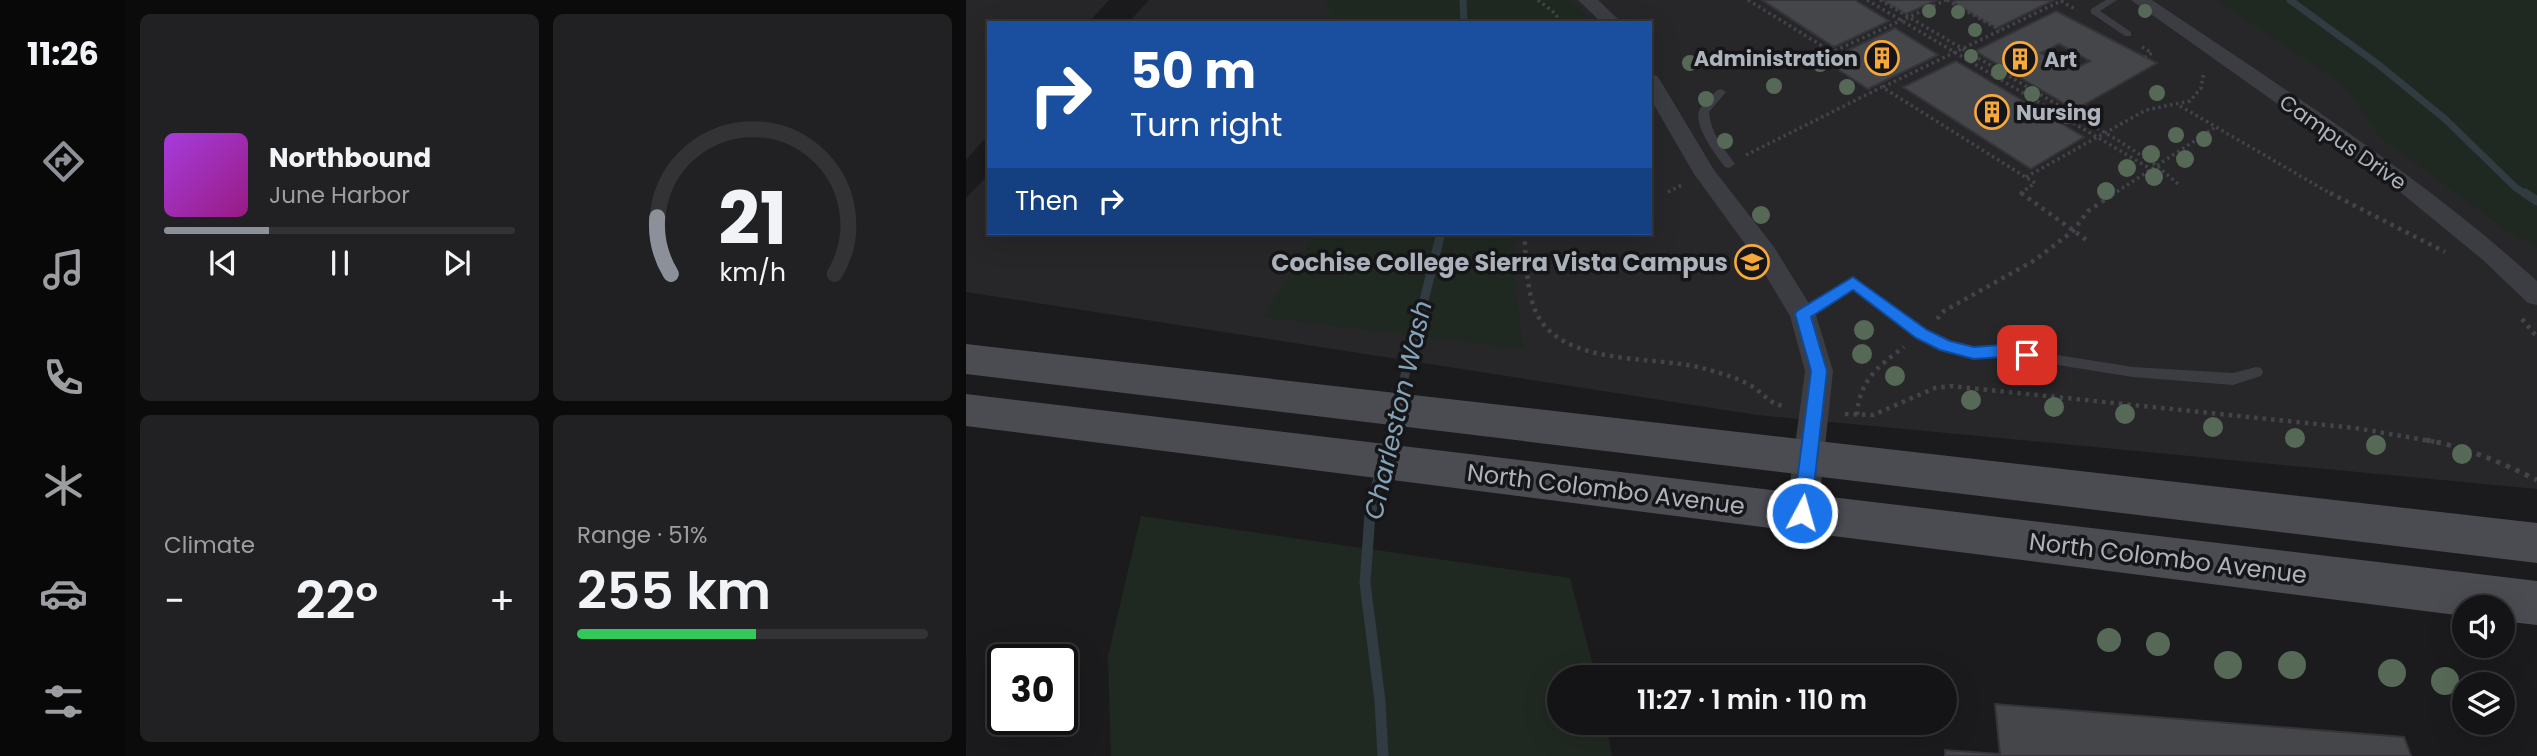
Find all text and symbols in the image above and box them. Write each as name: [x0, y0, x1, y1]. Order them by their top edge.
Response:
text: 11:26: [27, 31, 99, 76]
text: 50 m: [1130, 37, 1256, 105]
building icon: Administration: [1863, 39, 1901, 77]
building icon: Art: [2001, 40, 2039, 78]
place label: Administration: [1694, 44, 1858, 73]
place label: Art: [2044, 45, 2077, 74]
icon: right: [1015, 49, 1106, 140]
street label: Campus Drive: [2274, 87, 2412, 197]
building icon: Nursing: [1973, 93, 2011, 131]
place label: Nursing: [2016, 98, 2101, 127]
text: Turn right: [1130, 102, 1282, 147]
icon: directions: [39, 137, 88, 186]
text: Northbound: [269, 140, 431, 176]
text: 21: [718, 168, 787, 269]
text: June Harbor: [269, 179, 410, 211]
icon: right: [1092, 182, 1130, 220]
text: Then: [1015, 183, 1078, 219]
school or university icon: Cochise College Sierra Vista Campus: [1733, 243, 1771, 281]
icon: previous: [204, 244, 242, 282]
icon: pause: [321, 244, 359, 282]
icon: next: [438, 244, 476, 282]
icon: music: [39, 245, 88, 294]
place label: Cochise College Sierra Vista Campus: [1271, 246, 1728, 279]
text: km/h: [719, 255, 786, 290]
water label: Charleston Wash: [1355, 297, 1441, 523]
pin: [1997, 325, 2057, 385]
icon: arrive: [2008, 336, 2046, 374]
icon: phone: [39, 353, 88, 402]
street label: North Colombo Avenue: [1465, 456, 1747, 522]
icon: climate: [39, 461, 88, 510]
position arrow: [1765, 476, 1839, 550]
text: Range · 51%: [577, 519, 707, 551]
street label: North Colombo Avenue: [2027, 525, 2309, 591]
text: Climate: [164, 529, 255, 561]
text: 255 km: [577, 554, 771, 627]
text: 22°: [296, 564, 378, 637]
icon: car: [39, 569, 88, 618]
text: −: [164, 574, 185, 627]
text: +: [489, 574, 515, 627]
map controls: [2452, 595, 2515, 735]
button: sound: [2452, 595, 2515, 658]
speed limit sign: 30: [987, 644, 1078, 735]
button: layers: [2452, 672, 2515, 735]
icon: filters: [39, 677, 88, 726]
text: 11:27 · 1 min · 110 m: [1637, 682, 1867, 718]

